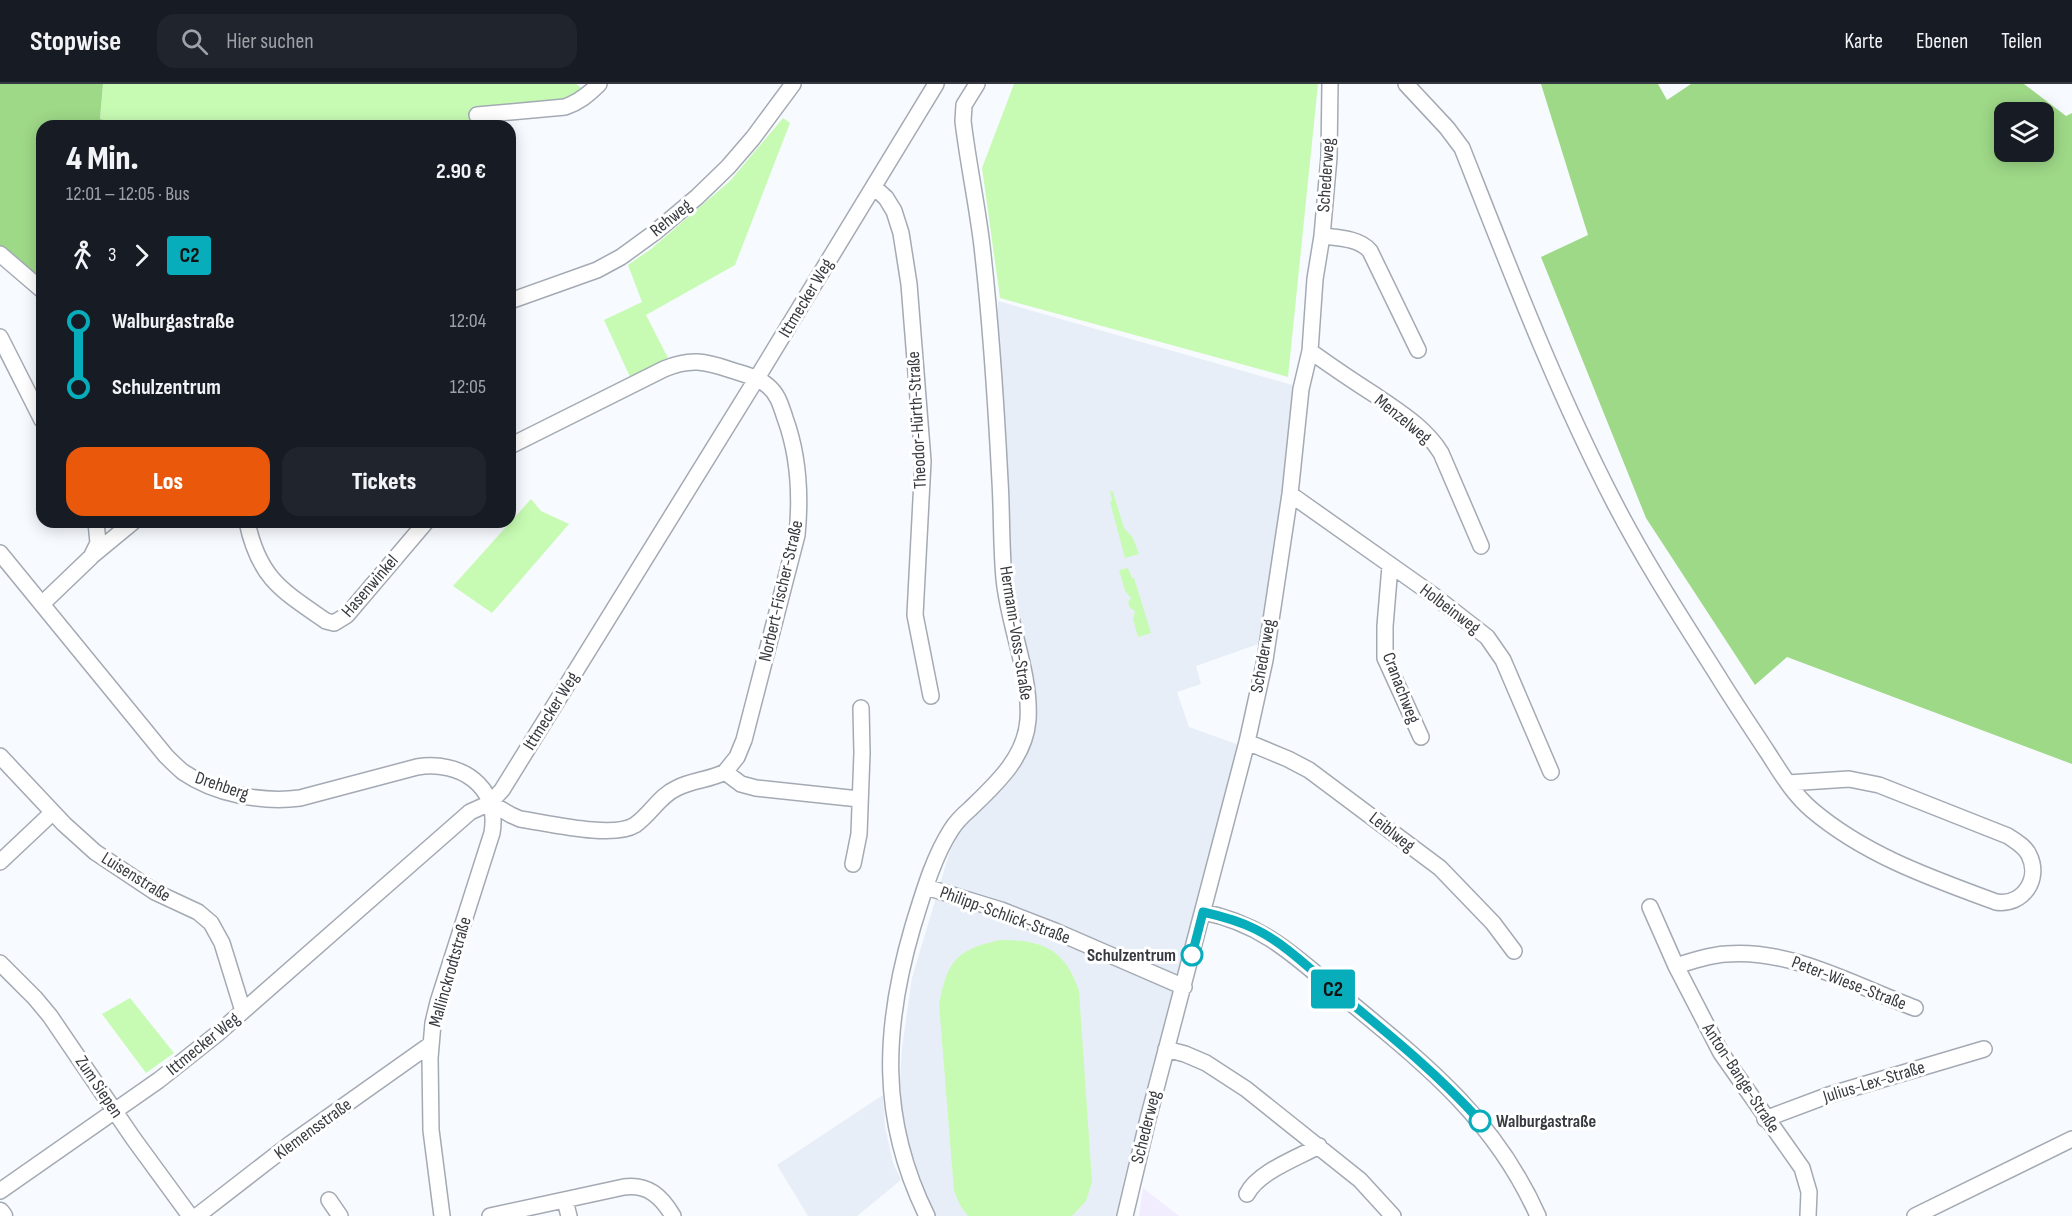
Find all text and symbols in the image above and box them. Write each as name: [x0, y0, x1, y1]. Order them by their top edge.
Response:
search box: [157, 14, 577, 68]
text: Stopwise: [30, 25, 121, 58]
icon: search: [178, 25, 211, 58]
text: Hier suchen: [226, 28, 314, 55]
text: Karte: [1845, 29, 1883, 54]
text: Ebenen: [1916, 29, 1968, 54]
text: Teilen: [2001, 29, 2042, 54]
map controls: [1994, 102, 2054, 162]
button: layers: [1994, 102, 2054, 162]
street label: Schederweg: [1313, 137, 1339, 213]
text: 4 Min.: [66, 139, 139, 179]
text: 2.90 €: [436, 158, 486, 185]
text: 12:01 – 12:05 · Bus: [66, 182, 190, 206]
street label: Rehweg: [646, 195, 696, 241]
icon: walk: [66, 239, 99, 272]
icon: forward: [125, 239, 158, 272]
text: 3: [108, 243, 116, 267]
text: C2: [179, 243, 199, 268]
street label: Ittmecker Weg: [774, 255, 838, 341]
text: Walburgastraße: [112, 308, 234, 335]
text: 12:04: [450, 309, 486, 333]
street label: Theodor-Hürth-Straße: [903, 351, 931, 489]
text: Schulzentrum: [112, 374, 221, 401]
text: 12:05: [450, 375, 486, 399]
street label: Menzelweg: [1370, 390, 1436, 448]
button: Los: [66, 447, 270, 516]
button: Tickets: [282, 447, 486, 516]
street label: Norbert-Fischer-Straße: [755, 518, 807, 664]
street label: Hasenwinkel: [337, 551, 403, 621]
street label: Hermann-Voss-Straße: [995, 564, 1037, 702]
street label: Holbeinweg: [1416, 579, 1484, 639]
street label: Schederweg: [1246, 618, 1280, 694]
street label: Cranachweg: [1378, 649, 1424, 727]
street label: Ittmecker Weg: [519, 668, 583, 754]
street label: Drehberg: [192, 767, 252, 805]
street label: Leiblweg: [1365, 808, 1419, 856]
street label: Luisenstraße: [98, 848, 174, 906]
street label: Philipp-Schlick-Straße: [937, 882, 1073, 948]
street label: Mallinckrodtstraße: [424, 915, 476, 1029]
marker: Schulzentrum: [1181, 944, 1203, 966]
place label: Schulzentrum: [1087, 945, 1176, 966]
street label: Peter-Wiese-Straße: [1789, 952, 1909, 1014]
line badge: C2: [1306, 970, 1360, 1008]
text: C2: [1323, 977, 1343, 1002]
street label: Ittmecker Weg: [162, 1008, 244, 1080]
street label: Anton-Bange-Straße: [1697, 1018, 1784, 1137]
street label: Zum Siepen: [71, 1052, 127, 1122]
street label: Julius-Lex-Straße: [1820, 1057, 1927, 1108]
street label: Schederweg: [1127, 1088, 1165, 1166]
street label: Klemensstraße: [270, 1094, 356, 1164]
marker: Walburgastraße: [1469, 1110, 1491, 1132]
place label: Walburgastraße: [1496, 1111, 1596, 1132]

